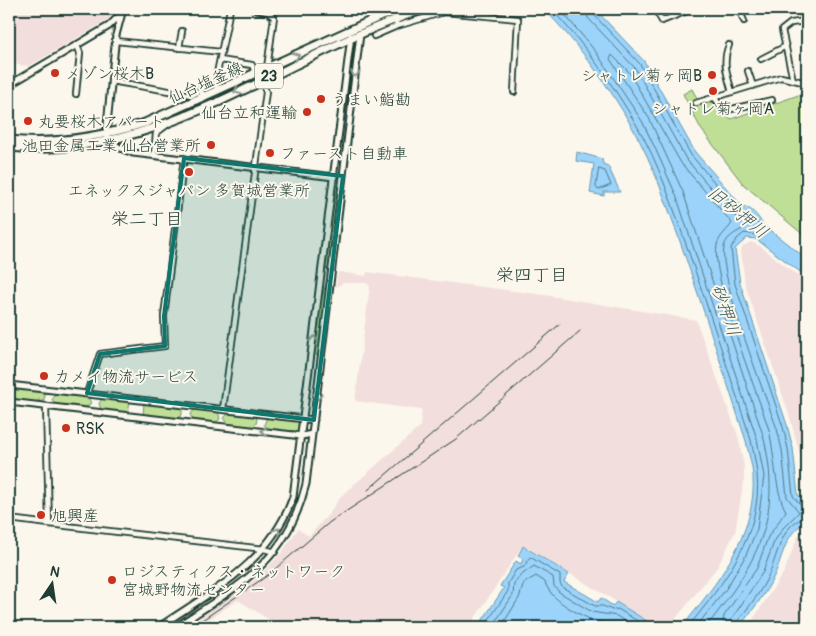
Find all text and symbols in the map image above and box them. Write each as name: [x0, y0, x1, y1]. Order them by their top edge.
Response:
one-way arrow: [291, 51, 300, 62]
street label: 仙台塩釜線: [165, 58, 246, 108]
place label: メゾン桜木B: [65, 64, 154, 84]
road number: 23: [255, 64, 283, 88]
place label: シャトレ菊ヶ岡B: [581, 66, 702, 86]
marker: メゾン桜木B: [49, 67, 61, 79]
marker: シャトレ菊ヶ岡B: [706, 69, 718, 81]
one-way arrow: [350, 71, 361, 79]
one-way arrow: [233, 85, 242, 96]
marker: シャトレ菊ヶ岡A: [707, 85, 719, 97]
place label: うまい鮨勘: [331, 90, 411, 110]
marker: うまい鮨勘: [315, 93, 327, 105]
place label: シャトレ菊ヶ岡A: [652, 99, 774, 119]
place label: 仙台立和運輸: [201, 103, 297, 123]
marker: 仙台立和運輸: [301, 106, 313, 118]
place label: 丸要桜木アパート: [38, 112, 165, 132]
marker: 丸要桜木アパート: [22, 115, 34, 127]
place label: 池田金属工業 仙台営業所: [22, 136, 201, 156]
marker: 池田金属工業 仙台営業所: [205, 139, 217, 151]
place label: ファースト自動車: [280, 144, 408, 164]
marker: ファースト自動車: [264, 147, 276, 159]
marker: エネックスジャパン 多賀城営業所: [183, 166, 195, 178]
place label: エネックスジャパン 多賀城営業所: [68, 181, 310, 201]
water label: 旧砂押川: [702, 181, 773, 244]
district label: 栄二丁目: [111, 208, 183, 231]
one-way arrow: [330, 232, 341, 240]
district label: 栄四丁目: [496, 264, 568, 287]
water label: 砂押川: [706, 281, 745, 339]
one-way arrow: [308, 335, 319, 343]
place label: カメイ物流サービス: [54, 367, 198, 387]
marker: カメイ物流サービス: [38, 370, 50, 382]
one-way arrow: [106, 390, 114, 401]
one-way arrow: [312, 393, 323, 401]
place label: RSK: [76, 419, 105, 439]
marker: RSK: [60, 422, 72, 434]
one-way arrow: [260, 426, 268, 437]
place label: 旭興産: [51, 506, 99, 526]
marker: 旭興産: [35, 509, 47, 521]
one-way arrow: [271, 528, 280, 537]
north arrow: [28, 558, 78, 608]
text: N: [48, 562, 61, 581]
place label: ロジスティクス・ネットワーク 宮城野物流センター: [122, 562, 345, 600]
marker: ロジスティクス・ネットワーク 宮城野物流センター: [106, 574, 118, 586]

